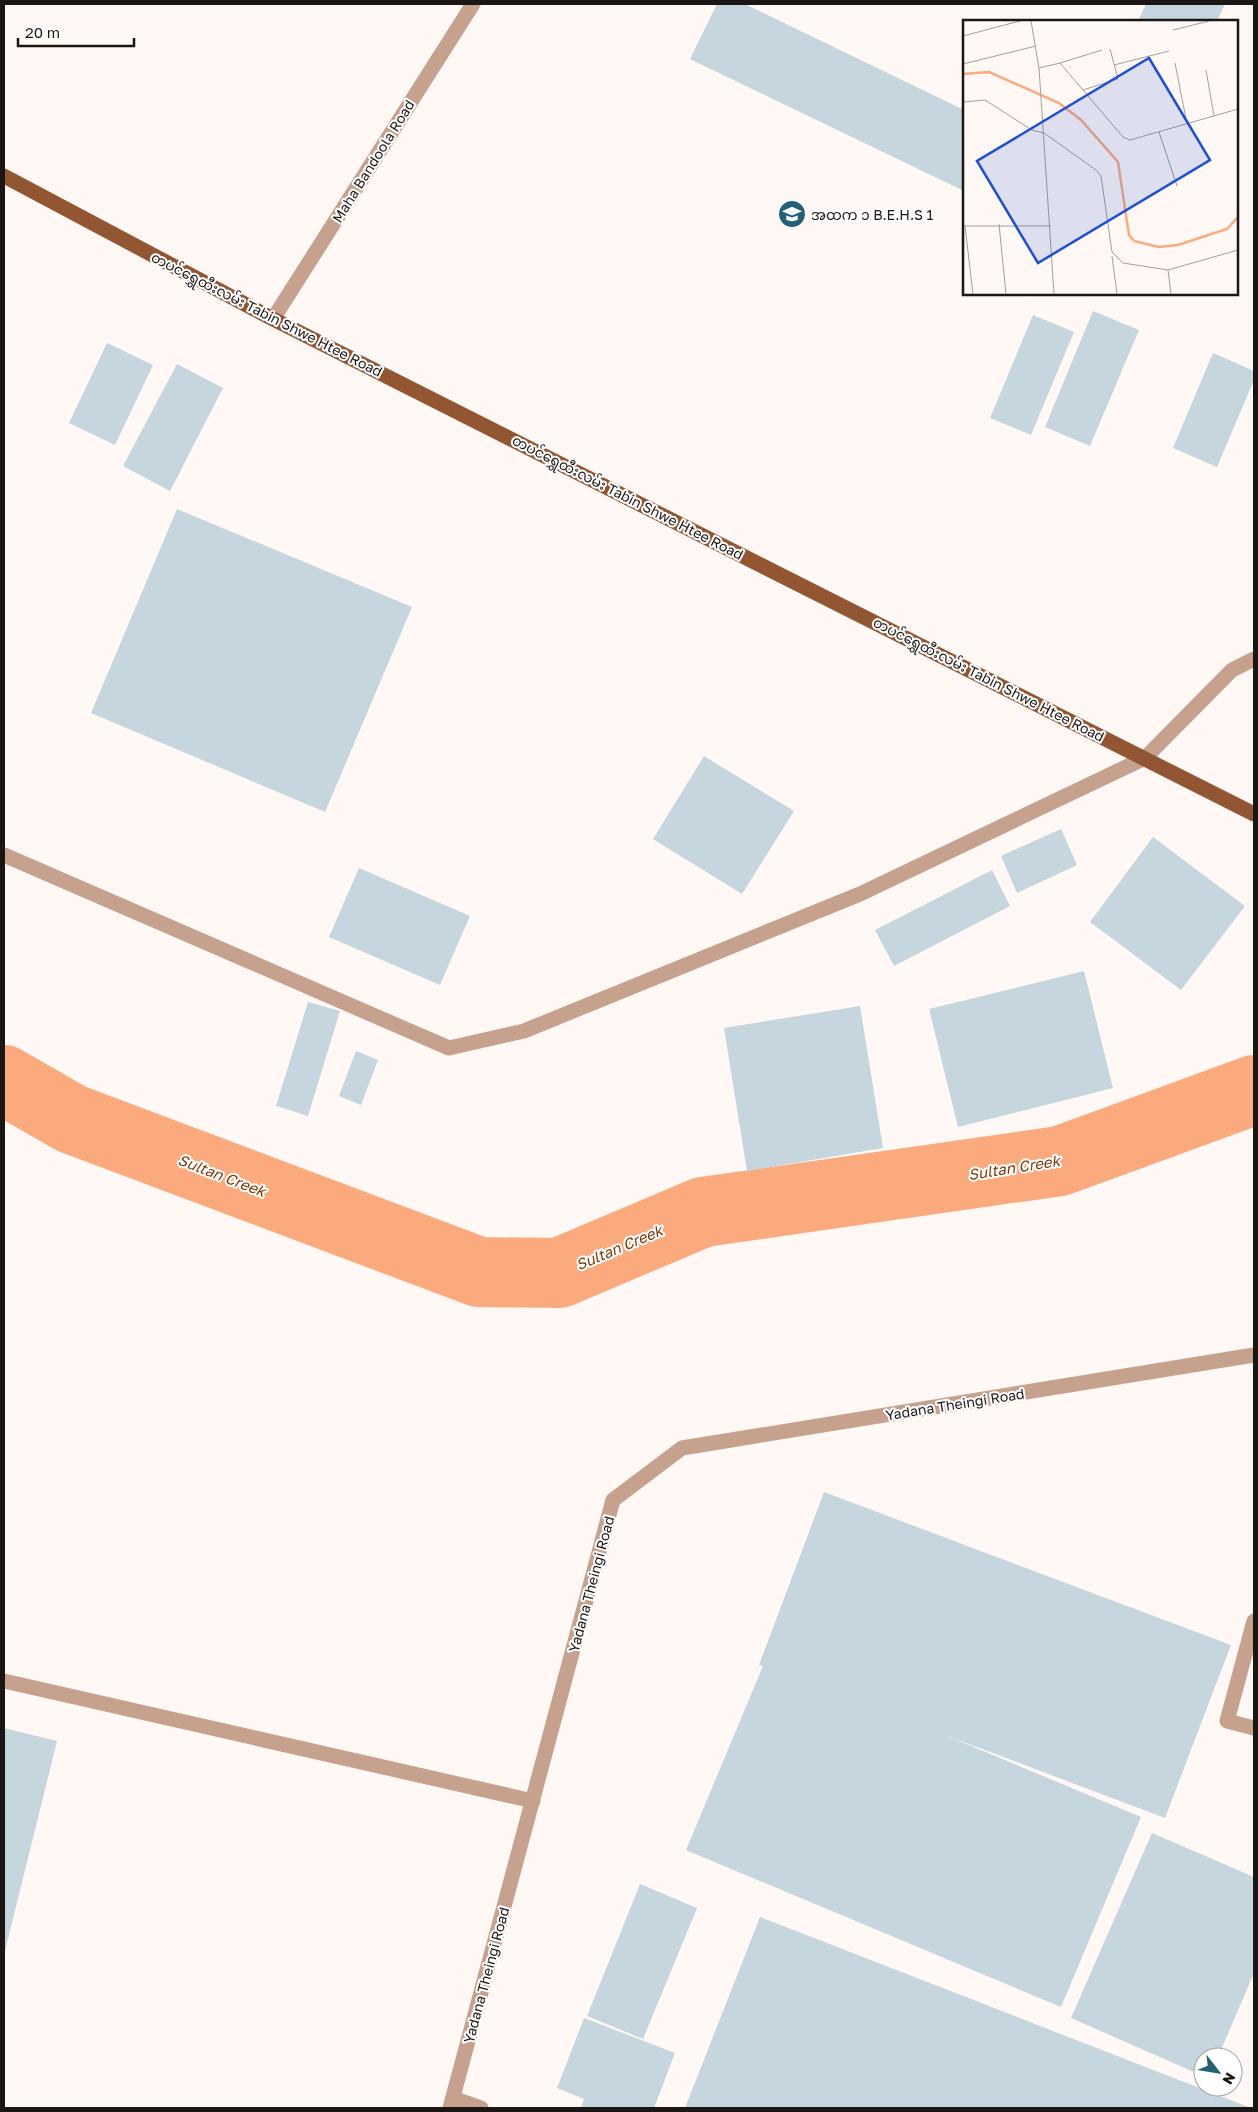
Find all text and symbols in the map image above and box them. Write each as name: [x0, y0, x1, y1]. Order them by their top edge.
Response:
scale bar: [18, 15, 134, 47]
inset map: [963, 20, 1238, 295]
text: 20 m: [25, 23, 60, 41]
street label: Maha Bandoola Road: [328, 97, 418, 225]
school or university icon: အထက ၁ B.E.H.S 1: [777, 199, 807, 229]
place label: အထက ၁ B.E.H.S 1: [811, 206, 933, 223]
street label: တပင်ရွှေထီးလမ်း Tabin Shwe Htee Road: [147, 247, 386, 384]
street label: တပင်ရွှေထီးလမ်း Tabin Shwe Htee Road: [508, 430, 747, 567]
street label: တပင်ရွှေထီးလမ်း Tabin Shwe Htee Road: [869, 612, 1108, 749]
water label: Sultan Creek: [176, 1150, 270, 1201]
water label: Sultan Creek: [967, 1151, 1063, 1183]
water label: Sultan Creek: [573, 1220, 666, 1273]
street label: Yadana Theingi Road: [884, 1385, 1026, 1423]
street label: Yadana Theingi Road: [565, 1514, 617, 1654]
street label: Yadana Theingi Road: [460, 1905, 512, 2045]
north arrow: [1193, 2047, 1243, 2097]
text: N: [1220, 2070, 1240, 2088]

